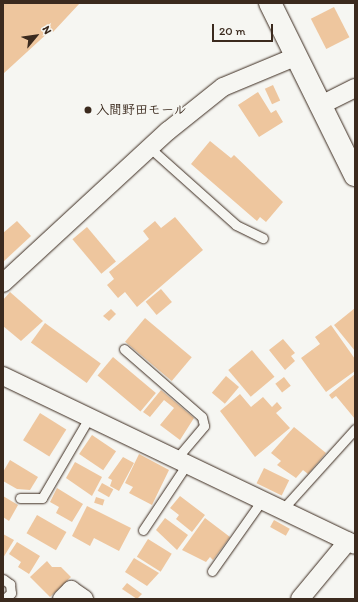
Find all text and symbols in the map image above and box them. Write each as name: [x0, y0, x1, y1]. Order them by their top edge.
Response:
north arrow: [16, 16, 56, 56]
scale bar: [214, 16, 275, 42]
text: N: [39, 24, 54, 36]
text: 20 m: [219, 24, 246, 38]
place label: 入間野田モール: [96, 102, 187, 118]
marker: 入間野田モール: [83, 105, 93, 115]

